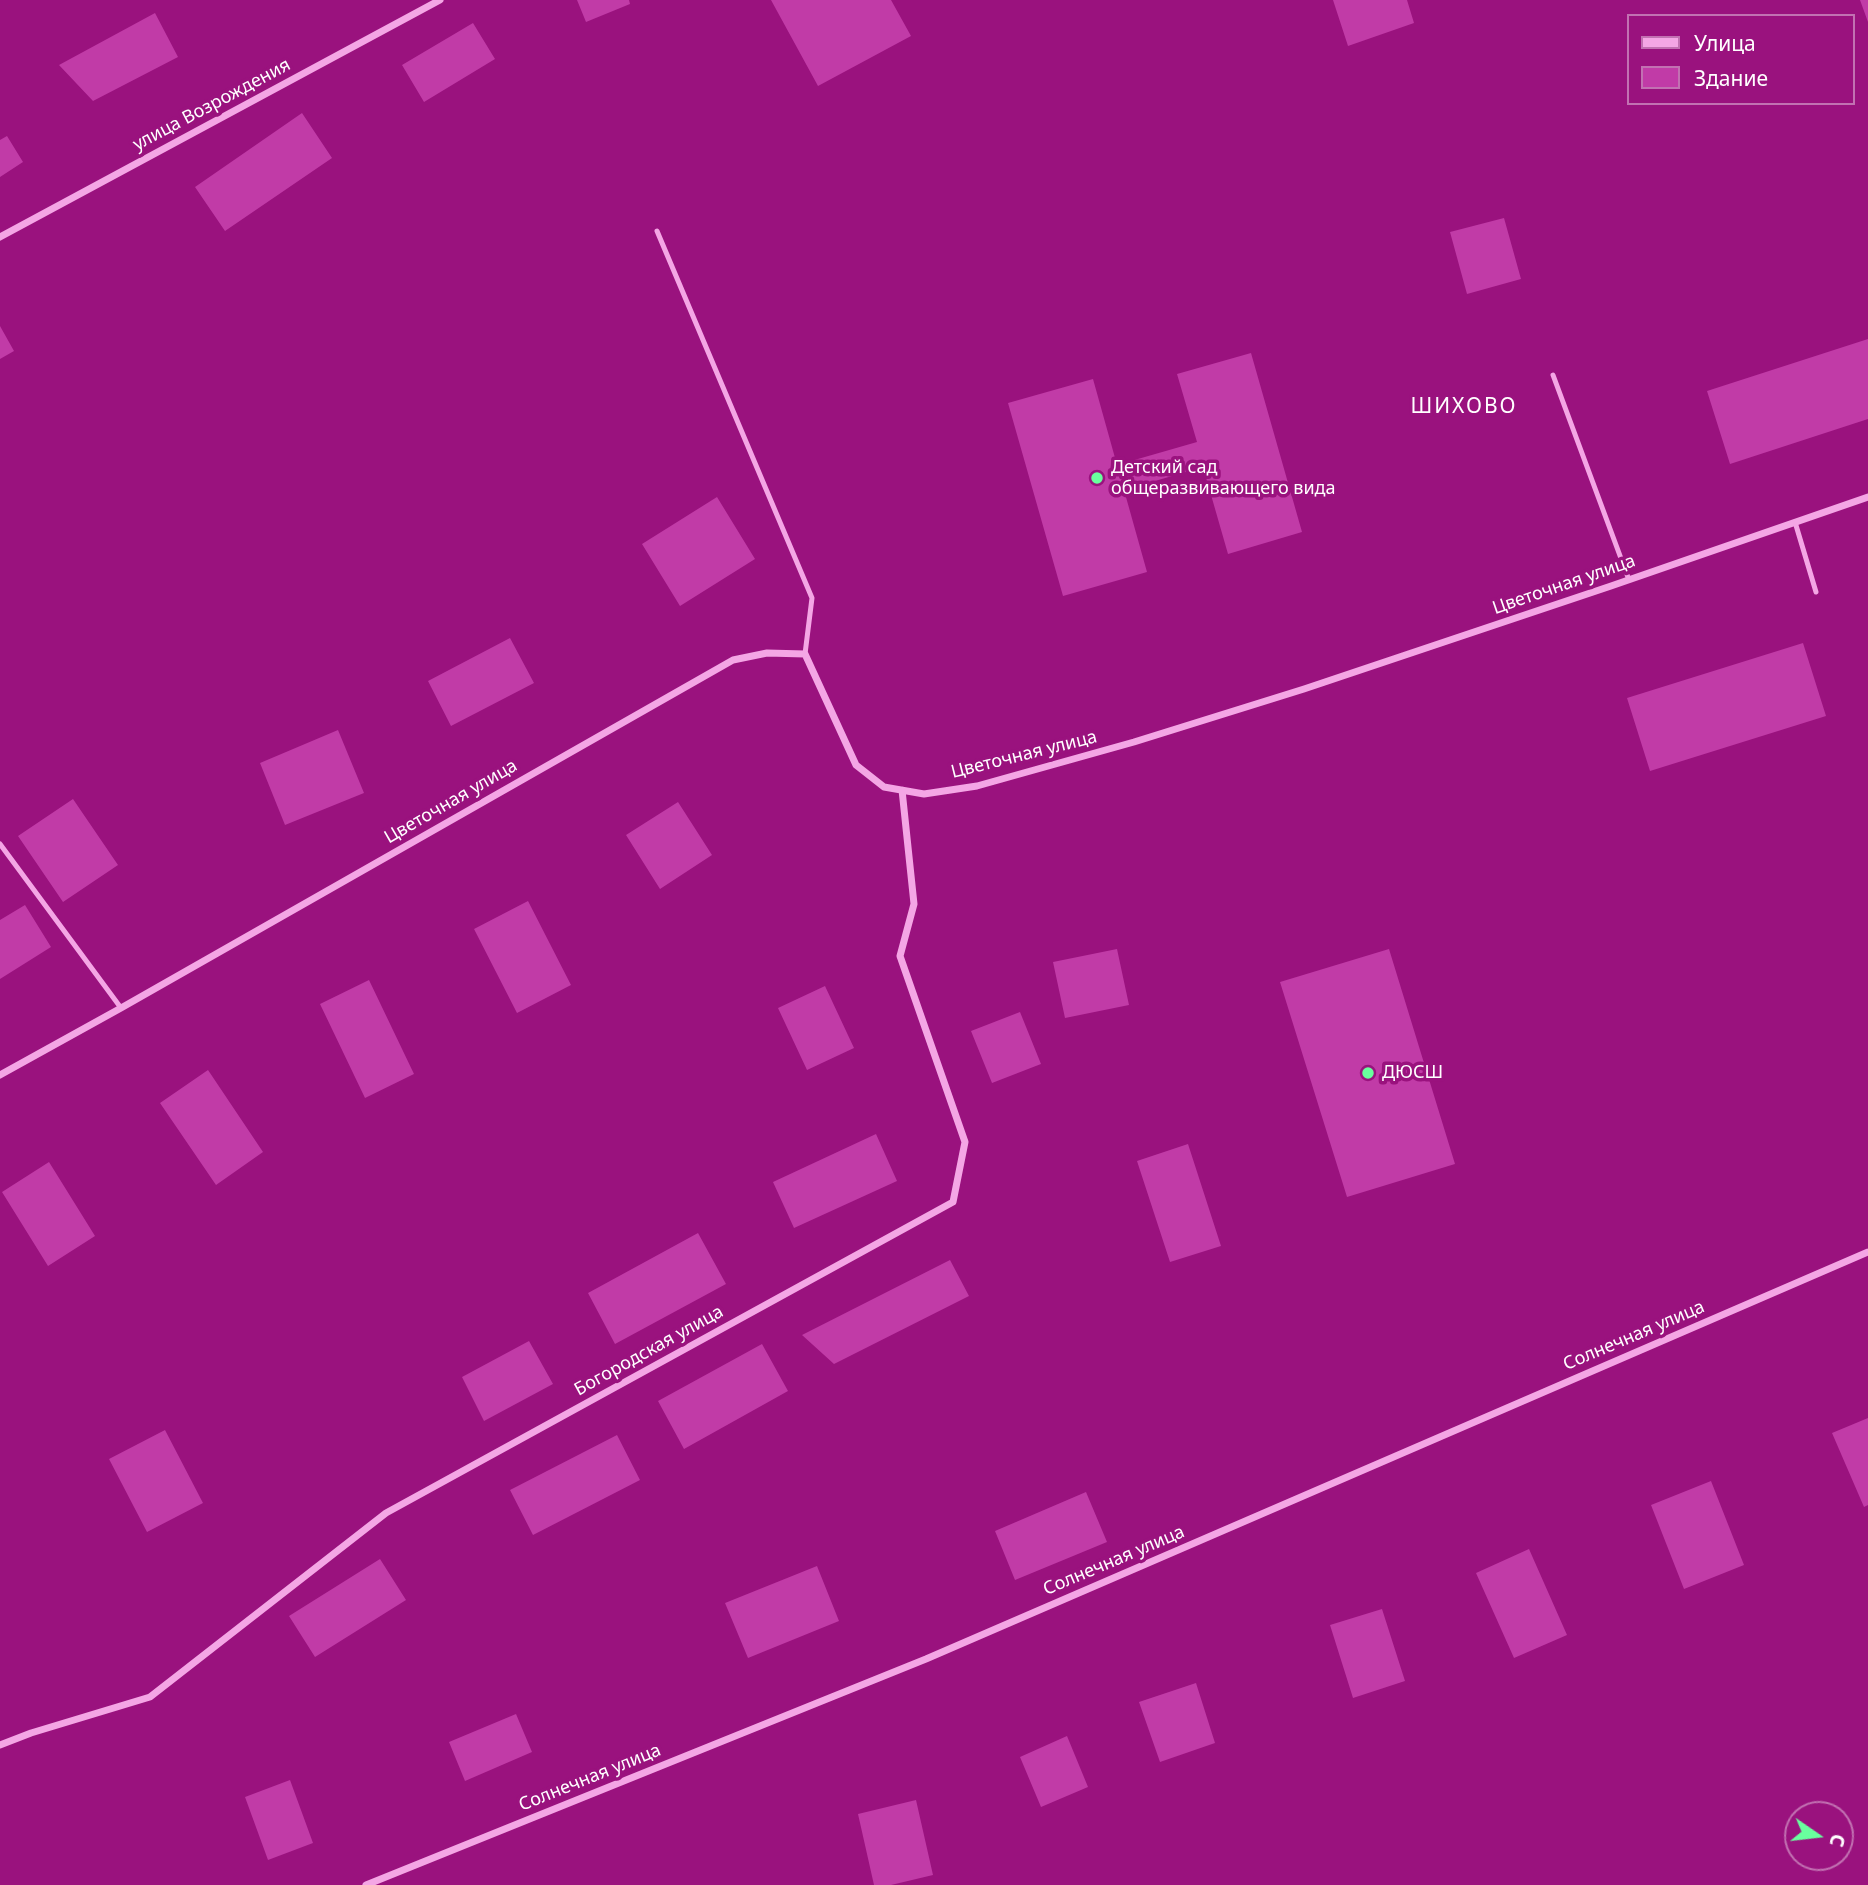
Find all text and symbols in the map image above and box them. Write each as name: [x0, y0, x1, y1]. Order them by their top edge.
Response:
legend: [1626, 14, 1854, 105]
text: Улица: [1694, 29, 1756, 57]
street label: улица Возрождения: [130, 54, 294, 156]
text: Здание: [1694, 64, 1768, 92]
district label: ШИХОВО: [1411, 394, 1517, 420]
place label: Детский сад общеразвивающего вида: [1111, 457, 1336, 500]
marker: Детский сад общеразвивающего вида: [1089, 470, 1105, 486]
street label: Цветочная улица: [1490, 550, 1638, 620]
street label: Цветочная улица: [949, 726, 1099, 784]
street label: Цветочная улица: [381, 755, 521, 849]
place label: ДЮСШ: [1382, 1062, 1443, 1084]
marker: ДЮСШ: [1360, 1065, 1376, 1081]
street label: Солнечная улица: [1560, 1296, 1708, 1376]
street label: Богородская улица: [571, 1301, 727, 1401]
street label: Солнечная улица: [1040, 1521, 1188, 1601]
street label: Солнечная улица: [516, 1740, 664, 1816]
north arrow: [1784, 1801, 1854, 1871]
text: С: [1823, 1831, 1852, 1850]

